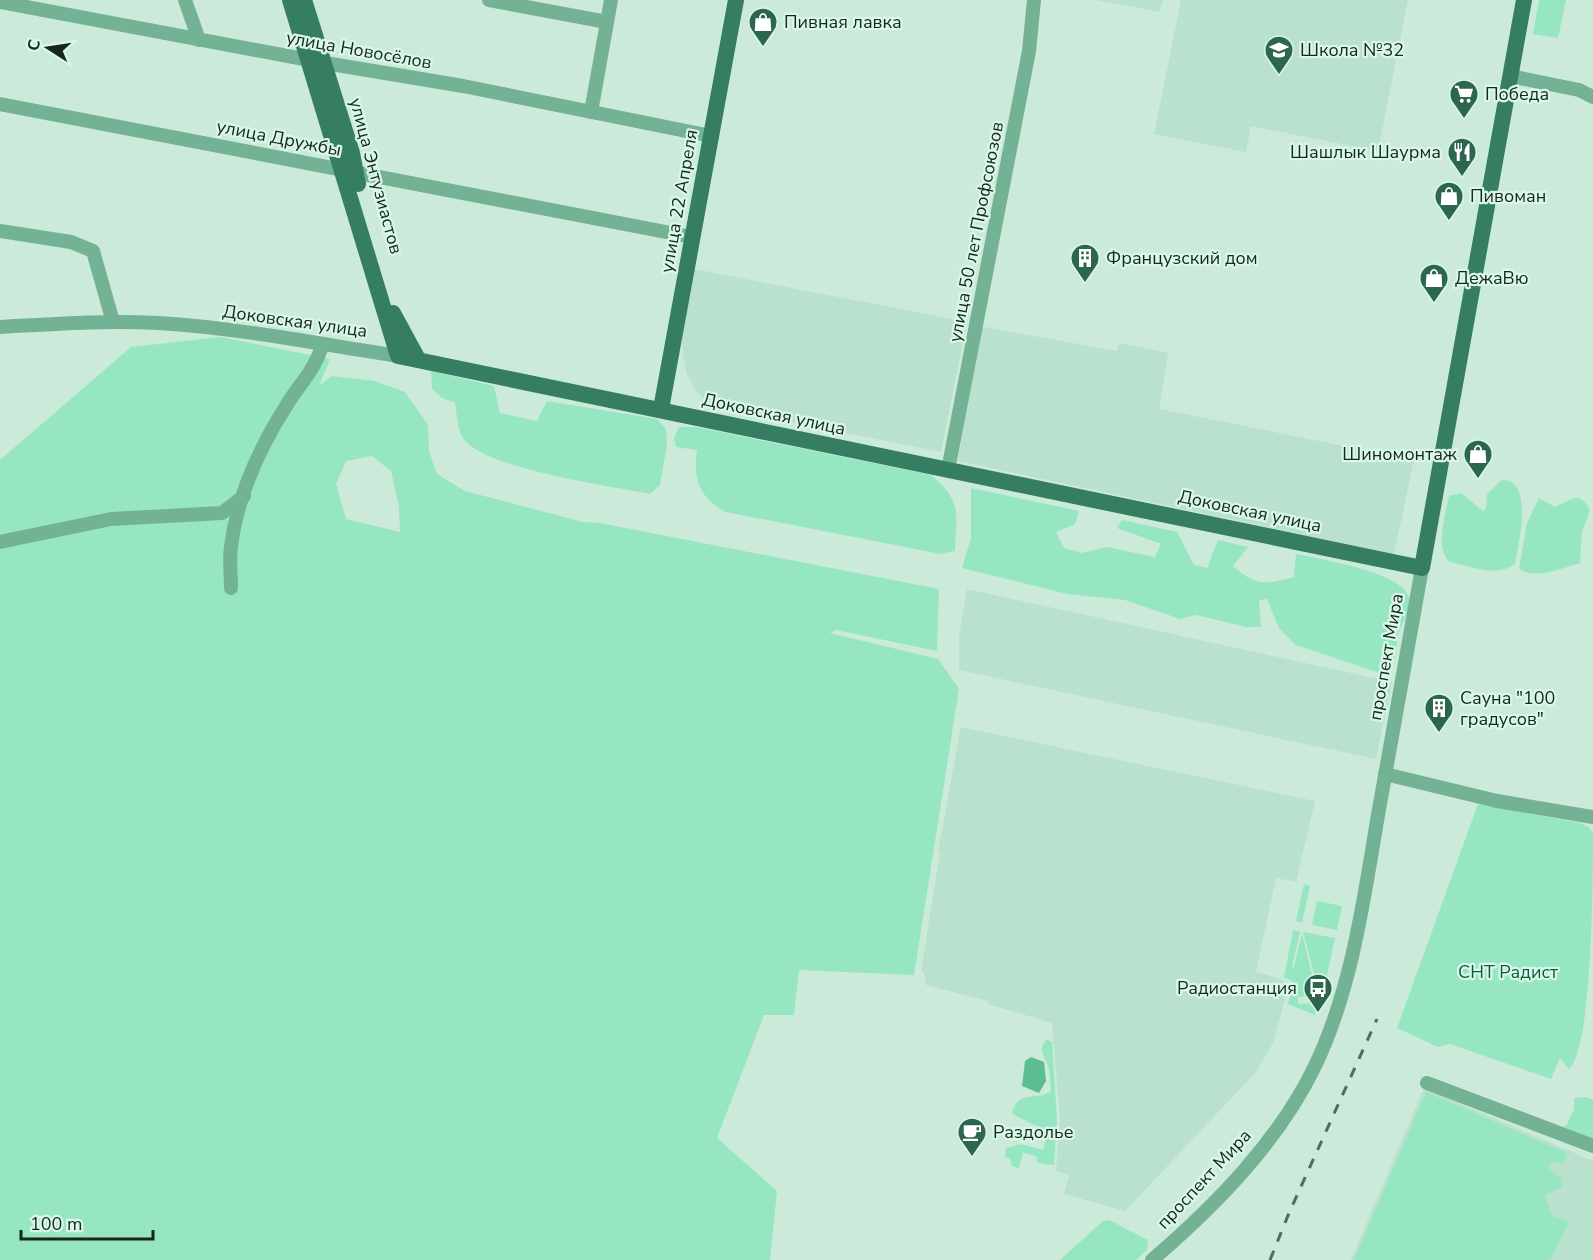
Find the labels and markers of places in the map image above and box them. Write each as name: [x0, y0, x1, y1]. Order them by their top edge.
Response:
shop icon: Пивная лавка: [747, 6, 779, 48]
place label: Пивная лавка: [784, 10, 902, 34]
school or university icon: Школа №32: [1263, 34, 1295, 76]
place label: Школа №32: [1300, 38, 1404, 62]
supermarket icon: Победа: [1448, 78, 1480, 120]
place label: Победа: [1485, 82, 1549, 106]
restaurant icon: Шашлык Шаурма: [1446, 136, 1478, 178]
place label: Шашлык Шаурма: [1290, 140, 1441, 164]
shop icon: Пивоман: [1433, 180, 1465, 222]
place label: Пивоман: [1470, 184, 1546, 208]
building icon: Французский дом: [1069, 242, 1101, 284]
place label: Французский дом: [1106, 246, 1258, 270]
shop icon: ДежаВю: [1418, 262, 1450, 304]
place label: ДежаВю: [1455, 266, 1529, 290]
shop icon: Шиномонтаж: [1462, 438, 1494, 480]
place label: Шиномонтаж: [1342, 442, 1458, 466]
place label: Сауна "100 градусов": [1460, 686, 1555, 731]
building icon: Сауна "100 градусов": [1423, 692, 1455, 734]
bus stop icon: Радиостанция: [1302, 972, 1334, 1014]
place label: Радиостанция: [1177, 976, 1297, 1000]
cafe icon: Раздолье: [956, 1116, 988, 1158]
place label: Раздолье: [993, 1120, 1073, 1144]

